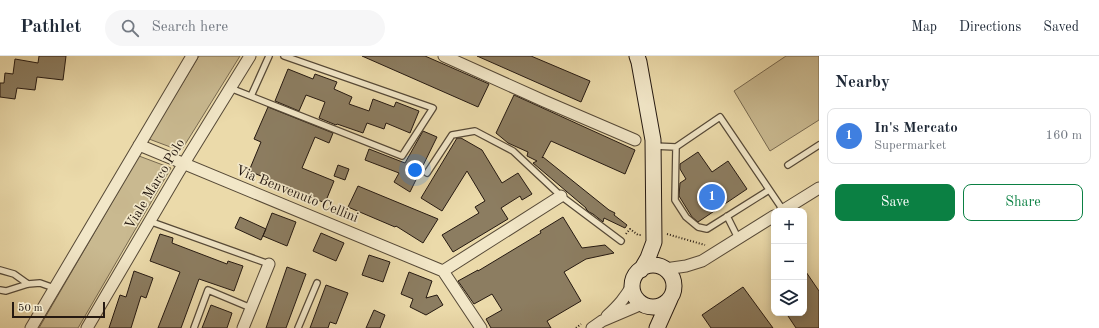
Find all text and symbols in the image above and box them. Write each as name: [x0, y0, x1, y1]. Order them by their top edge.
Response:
search box: [105, 10, 385, 46]
icon: search: [119, 17, 141, 39]
text: Pathlet: [20, 18, 81, 37]
text: Search here: [151, 20, 228, 35]
text: Map: [911, 20, 937, 34]
text: Directions: [959, 20, 1021, 34]
text: Saved: [1043, 20, 1079, 34]
text: Nearby: [835, 74, 890, 91]
text: In's Mercato: [874, 121, 958, 136]
text: 1: [845, 129, 853, 142]
text: 160 m: [1045, 129, 1082, 142]
street label: Viale Marco Polo: [123, 136, 188, 232]
text: Supermarket: [874, 139, 946, 152]
your location: [405, 160, 425, 180]
street label: Via Benvenuto Cellini: [234, 163, 361, 225]
pin: 1: [699, 182, 725, 212]
button: Save: [835, 184, 955, 221]
button: Share: [963, 184, 1083, 221]
map controls: [771, 208, 807, 316]
button: +: [771, 208, 807, 244]
button: −: [771, 244, 807, 280]
button: layers: [771, 280, 807, 316]
scale bar: [12, 300, 105, 319]
text: 50 m: [18, 303, 43, 314]

